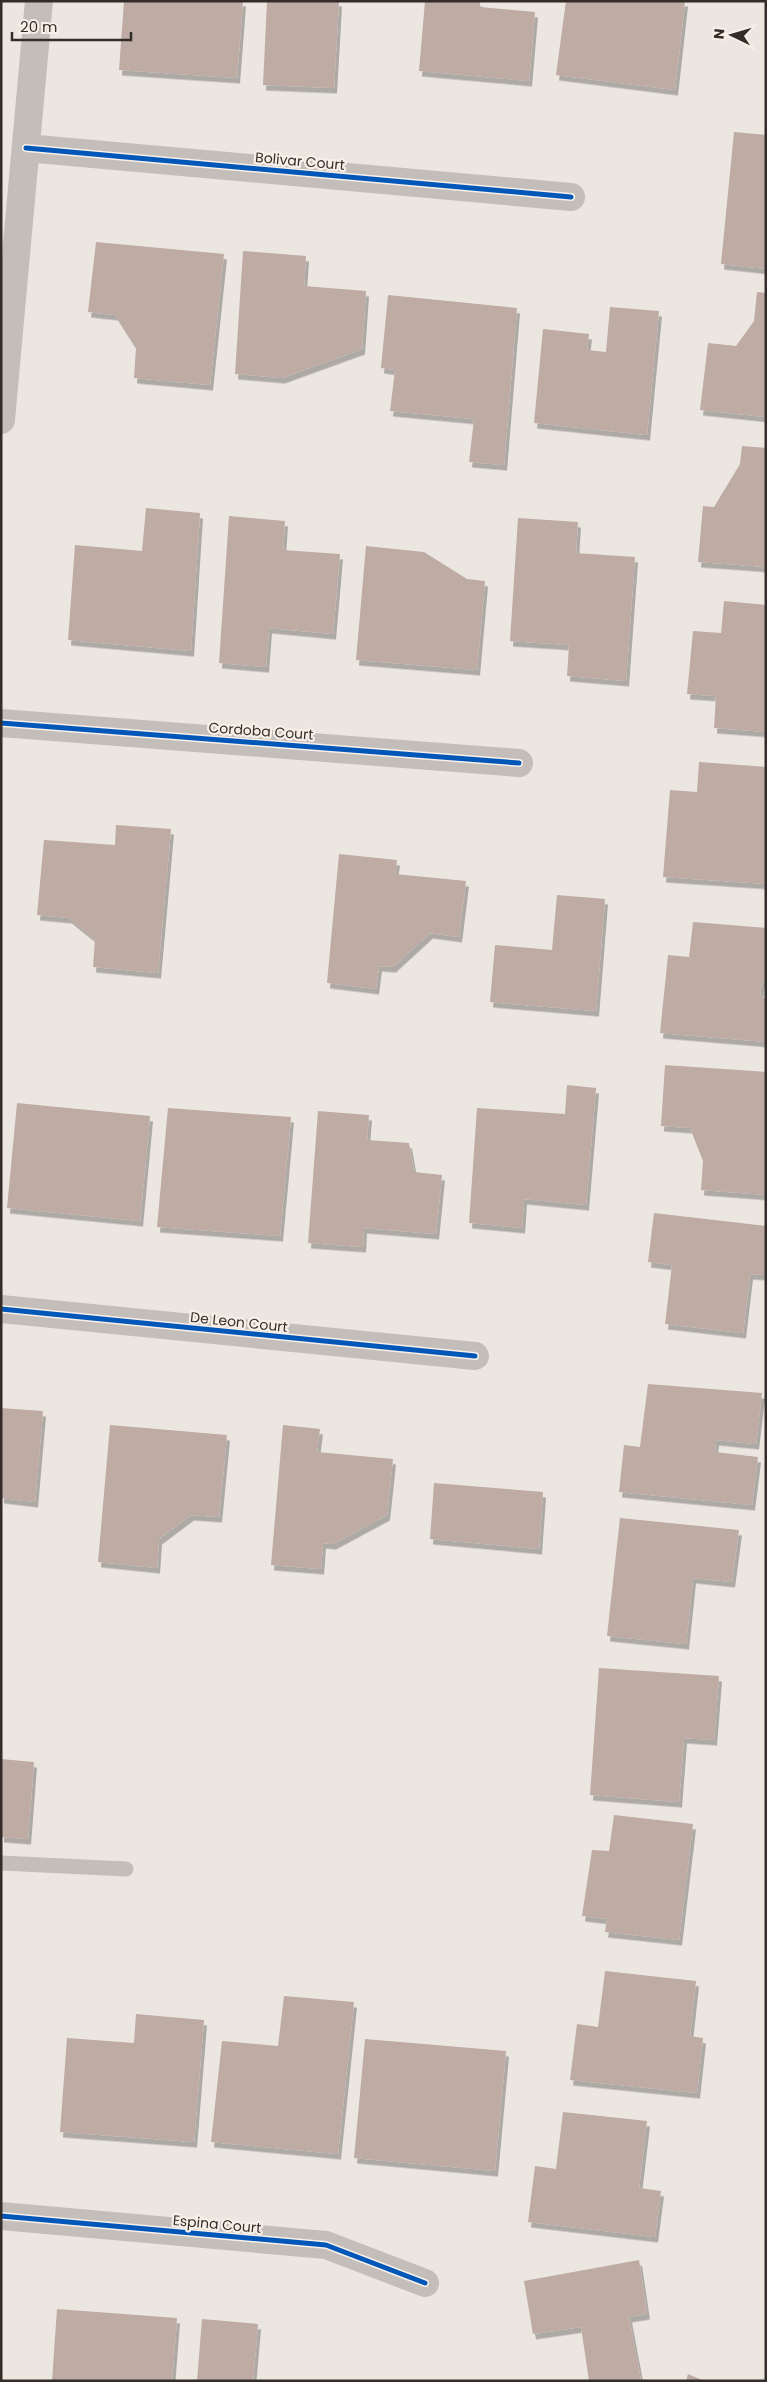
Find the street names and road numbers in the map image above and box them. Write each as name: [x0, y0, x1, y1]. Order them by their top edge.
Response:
street label: Bolivar Court: [254, 147, 346, 175]
street label: Cordoba Court: [208, 717, 314, 745]
street label: De Leon Court: [189, 1307, 289, 1337]
street label: Espina Court: [172, 2210, 262, 2238]

